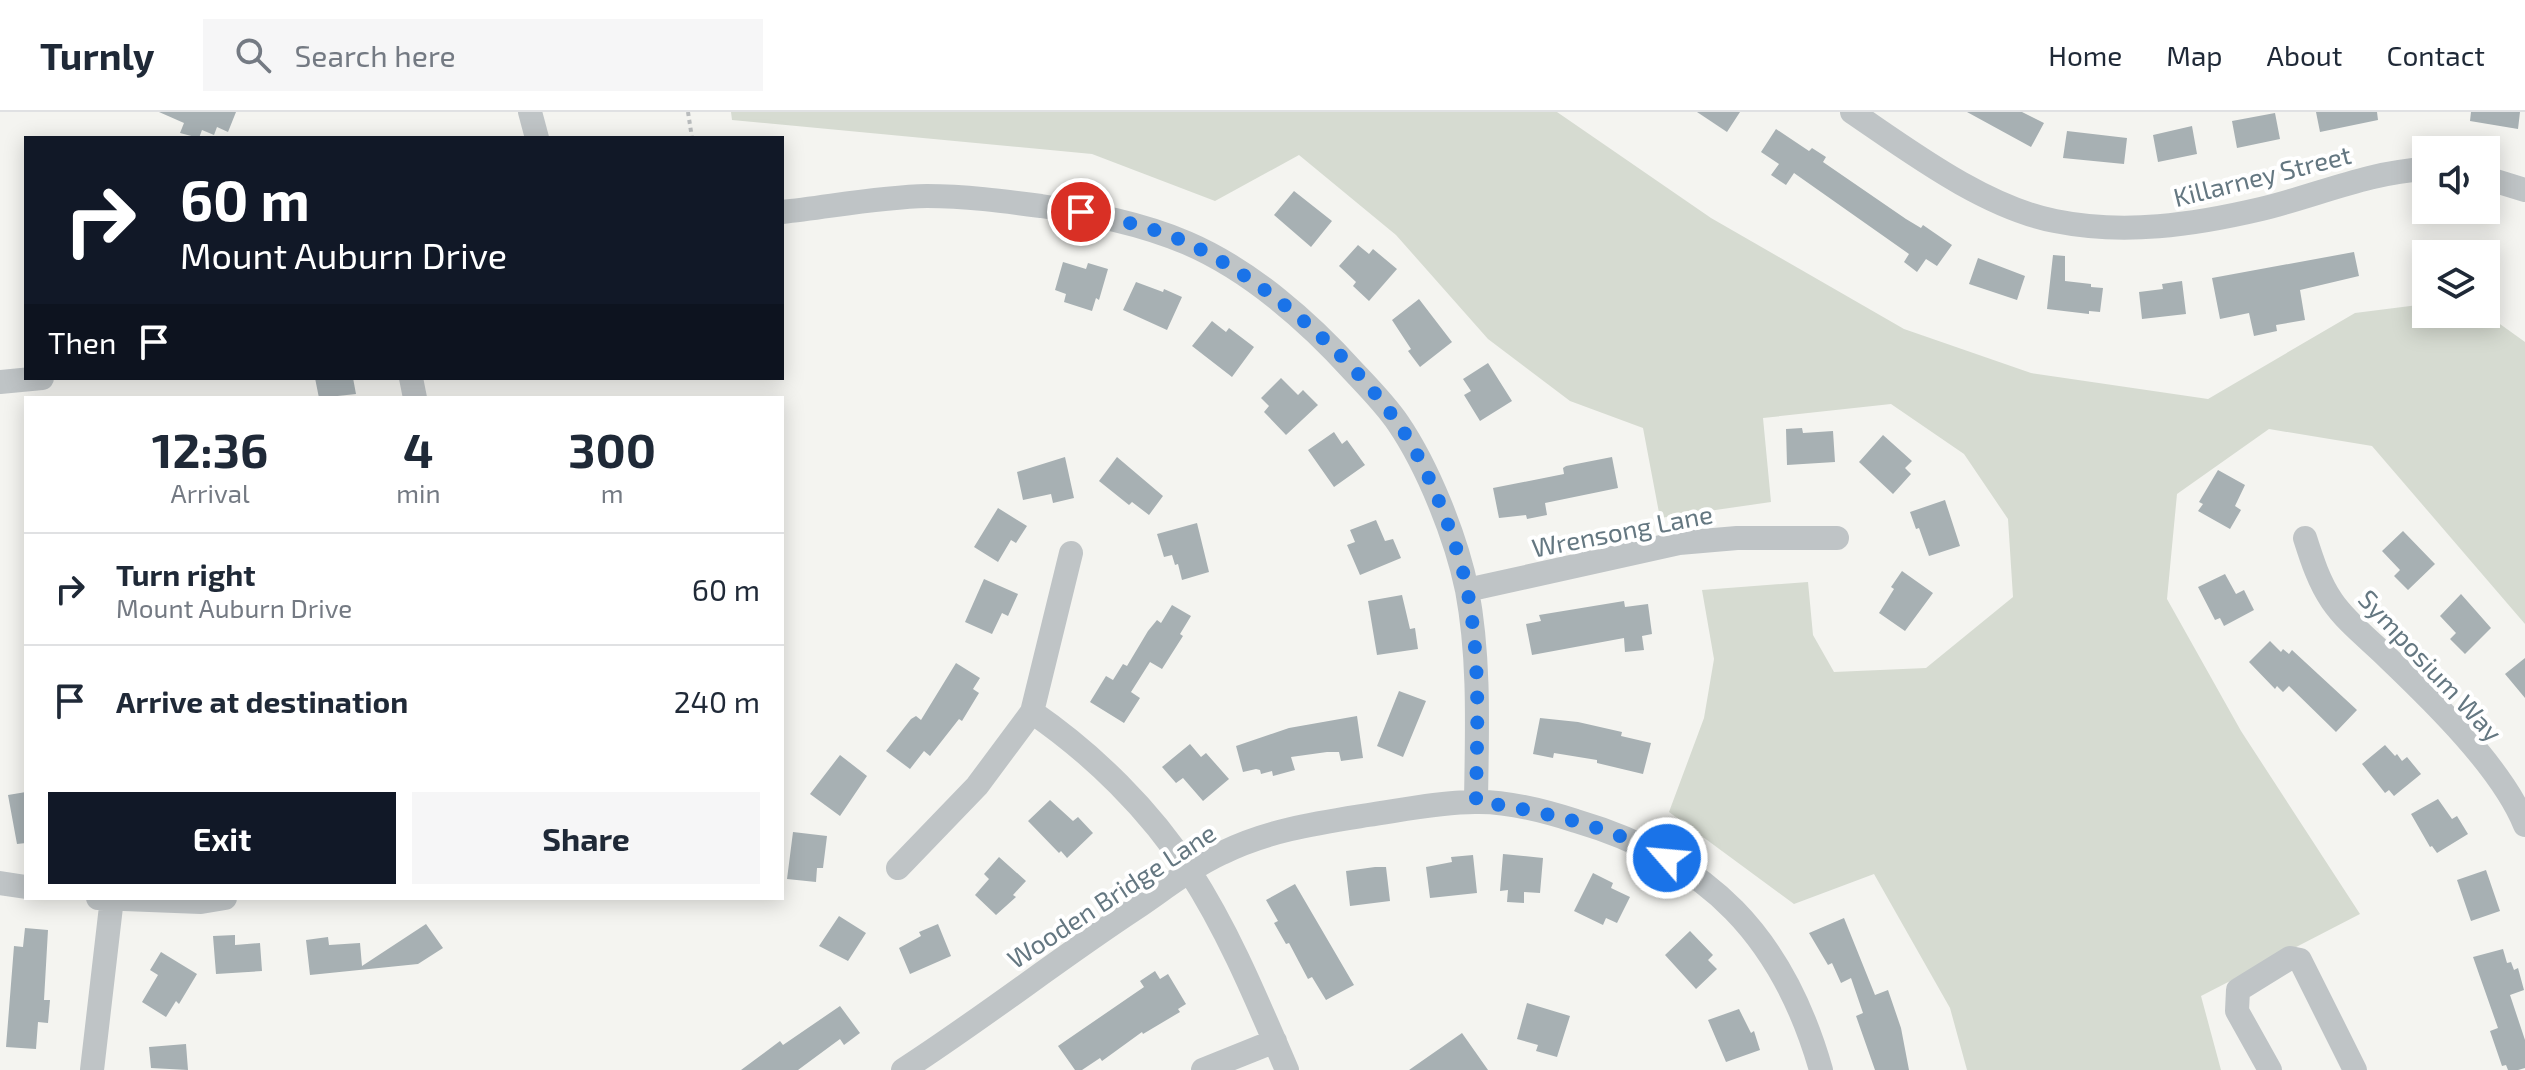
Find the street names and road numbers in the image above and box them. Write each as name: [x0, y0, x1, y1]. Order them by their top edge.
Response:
street label: Killarney Street: [2170, 138, 2354, 212]
street label: Wrensong Lane: [1529, 497, 1715, 563]
street label: Symposium Way: [2353, 583, 2509, 747]
street label: Wooden Bridge Lane: [1001, 816, 1221, 974]

